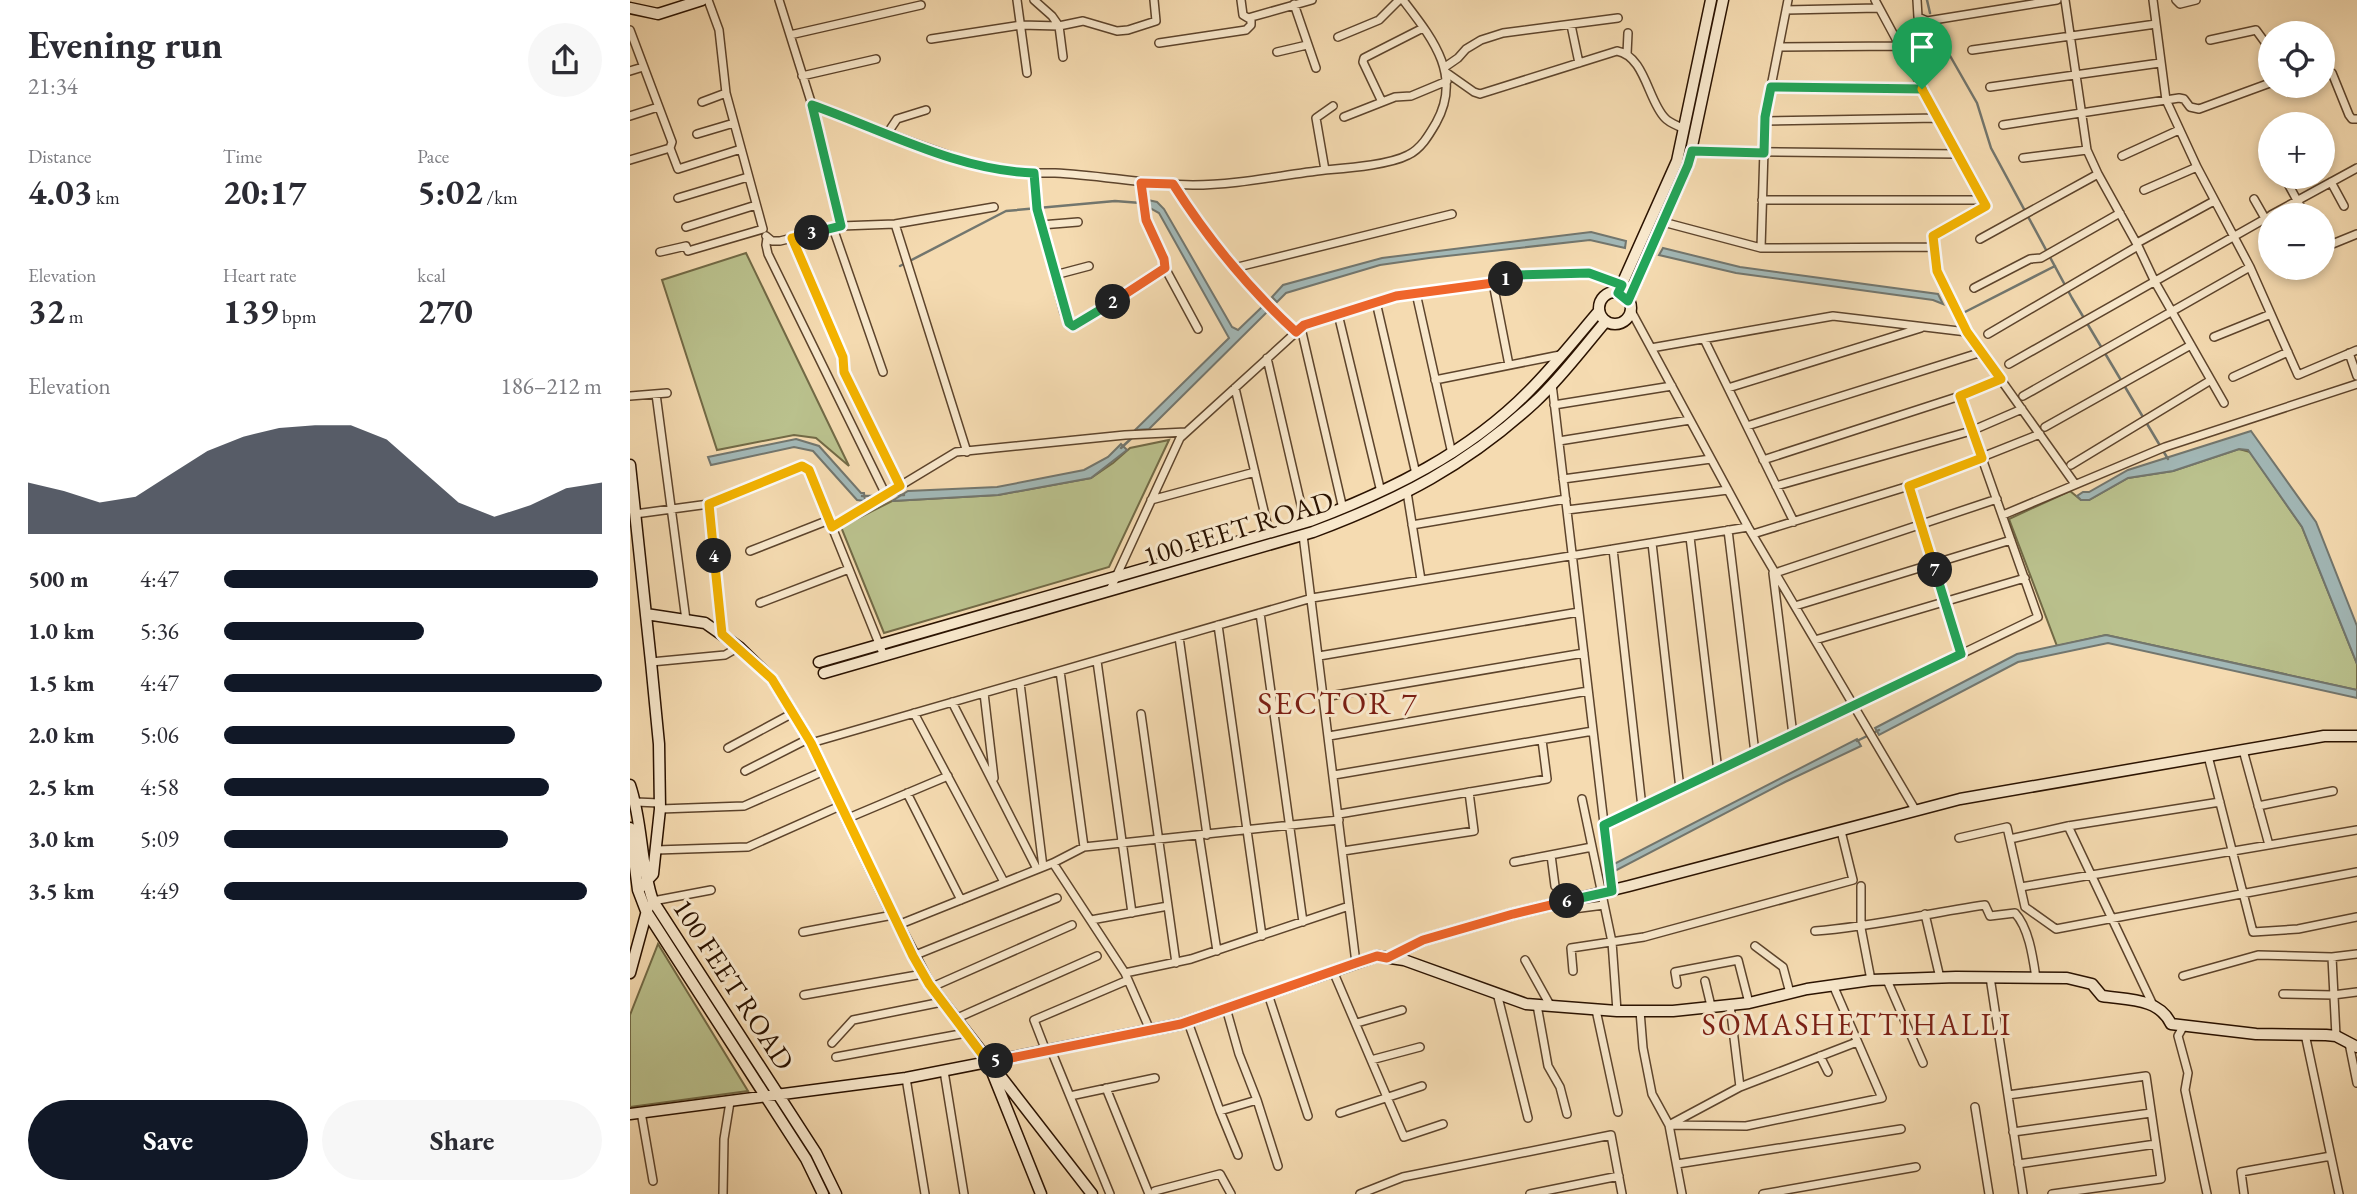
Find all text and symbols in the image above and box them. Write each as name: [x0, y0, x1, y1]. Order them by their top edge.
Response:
pin: [1892, 17, 1952, 89]
text: Evening run: [28, 20, 223, 69]
map controls: [2258, 21, 2335, 280]
button: locate: [2258, 21, 2335, 98]
button: share: [528, 23, 602, 97]
icon: arrive: [1903, 28, 1941, 66]
text: 21:34: [28, 71, 78, 101]
button: +: [2258, 112, 2335, 189]
text: Distance: [28, 144, 91, 169]
text: Time: [223, 144, 262, 169]
text: Pace: [417, 144, 449, 169]
text: 4.03: [28, 169, 92, 214]
text: 20:17: [223, 169, 307, 214]
text: 5:02: [417, 169, 483, 214]
text: km: [92, 185, 120, 210]
text: /km: [483, 185, 518, 210]
button: −: [2258, 203, 2335, 280]
pin: 3: [794, 216, 830, 250]
text: 3: [806, 220, 817, 245]
pin: 1: [1488, 262, 1524, 296]
text: Elevation: [28, 263, 96, 288]
text: Heart rate: [223, 263, 296, 288]
text: kcal: [417, 263, 446, 288]
text: 1: [1500, 266, 1511, 291]
pin: 2: [1096, 284, 1130, 320]
text: 32: [28, 288, 65, 333]
text: 139: [223, 288, 278, 333]
text: 270: [417, 288, 473, 333]
text: 2: [1107, 289, 1118, 314]
text: m: [65, 304, 84, 329]
text: bpm: [278, 304, 316, 329]
text: Elevation: [28, 371, 111, 401]
text: 186–212 m: [501, 371, 602, 401]
street label: 100 FEET ROAD: [1138, 482, 1338, 574]
pin: 4: [696, 538, 732, 574]
text: 4: [708, 543, 719, 568]
pin: 7: [1918, 552, 1952, 588]
text: 7: [1929, 557, 1940, 582]
text: 500 m: [28, 564, 89, 594]
text: 4:47: [140, 564, 179, 594]
text: 1.0 km: [28, 616, 95, 646]
text: 5:36: [140, 616, 179, 646]
text: 1.5 km: [28, 668, 95, 698]
text: 4:47: [140, 668, 179, 698]
district label: SECTOR 7: [1257, 682, 1419, 724]
text: 2.0 km: [28, 720, 95, 750]
text: 5:06: [140, 720, 179, 750]
text: 2.5 km: [28, 772, 95, 802]
text: 4:58: [140, 772, 179, 802]
text: 3.0 km: [28, 824, 95, 854]
text: 5:09: [140, 824, 179, 854]
text: 3.5 km: [28, 876, 95, 906]
text: 4:49: [140, 876, 179, 906]
pin: 6: [1550, 884, 1584, 918]
text: 6: [1561, 888, 1572, 913]
street label: 100 FEET ROAD: [665, 892, 803, 1076]
district label: SOMASHETTIHALLI: [1702, 1005, 2012, 1044]
pin: 5: [978, 1044, 1014, 1078]
text: 5: [990, 1048, 1001, 1073]
button: Save: [28, 1100, 308, 1180]
button: Share: [322, 1100, 602, 1180]

